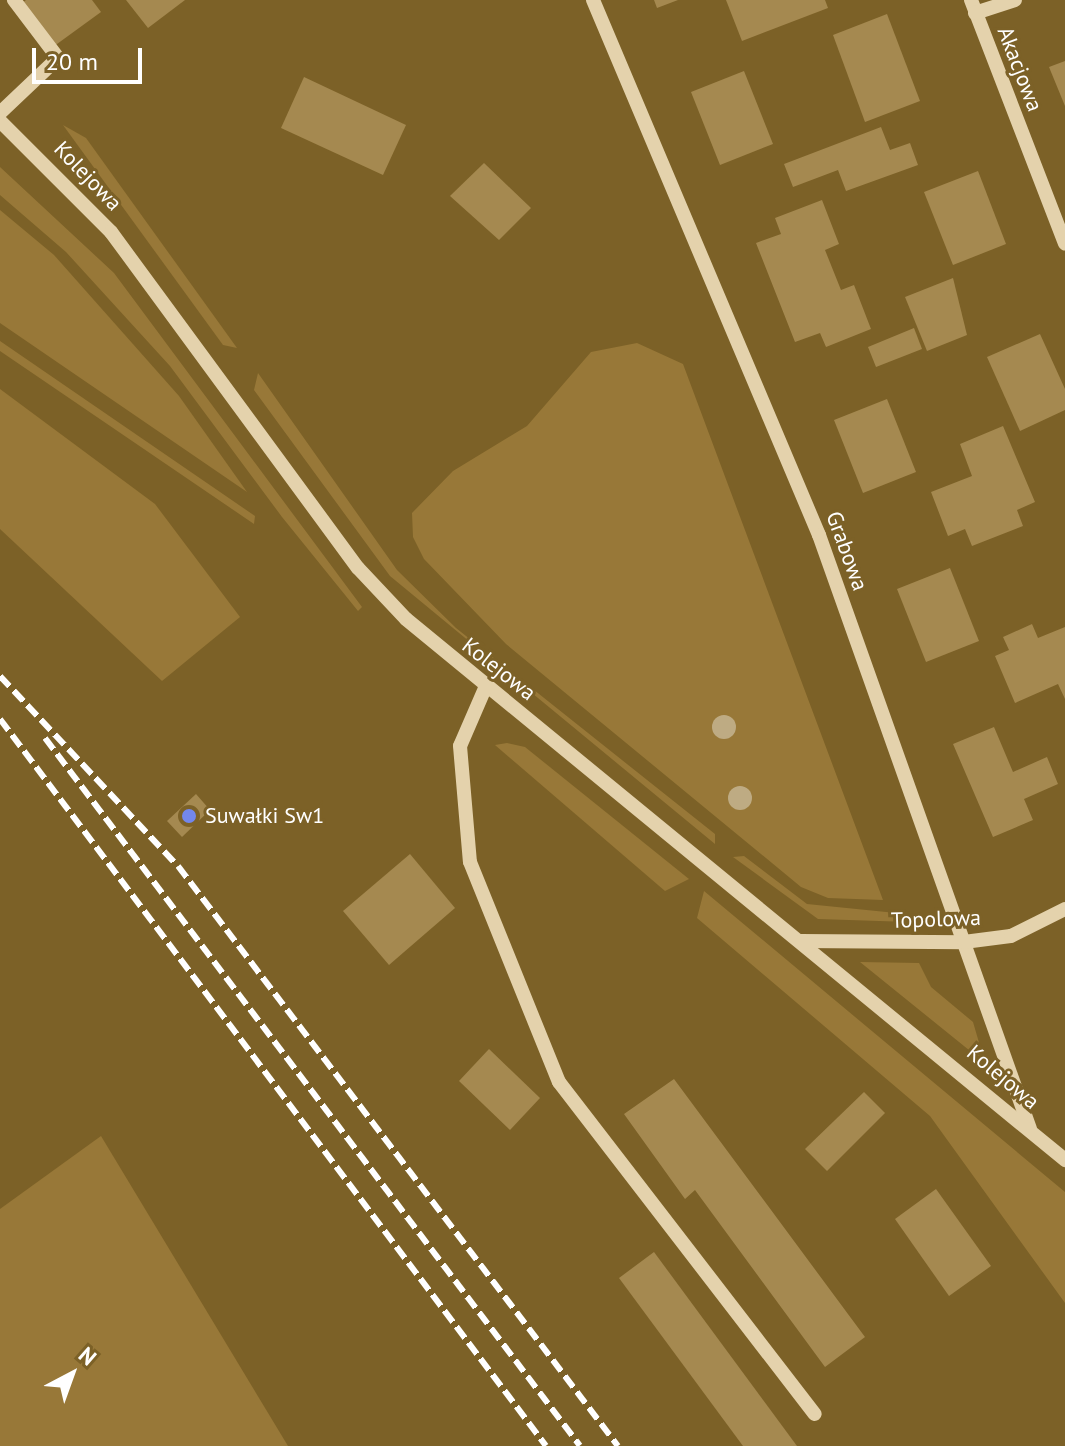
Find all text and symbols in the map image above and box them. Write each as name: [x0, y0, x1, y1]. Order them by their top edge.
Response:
street label: Akacjowa: [992, 23, 1048, 115]
scale bar: [36, 32, 146, 82]
text: 20 m: [46, 46, 98, 77]
street label: Kolejowa: [49, 136, 127, 216]
street label: Grabowa: [821, 508, 873, 594]
street label: Kolejowa: [457, 632, 541, 706]
place label: Suwałki Sw1: [205, 803, 324, 829]
marker: Suwałki Sw1: [180, 807, 198, 825]
street label: Topolowa: [891, 904, 981, 934]
street label: Kolejowa: [961, 1039, 1045, 1115]
north arrow: [32, 1334, 112, 1414]
text: N: [73, 1341, 102, 1371]

